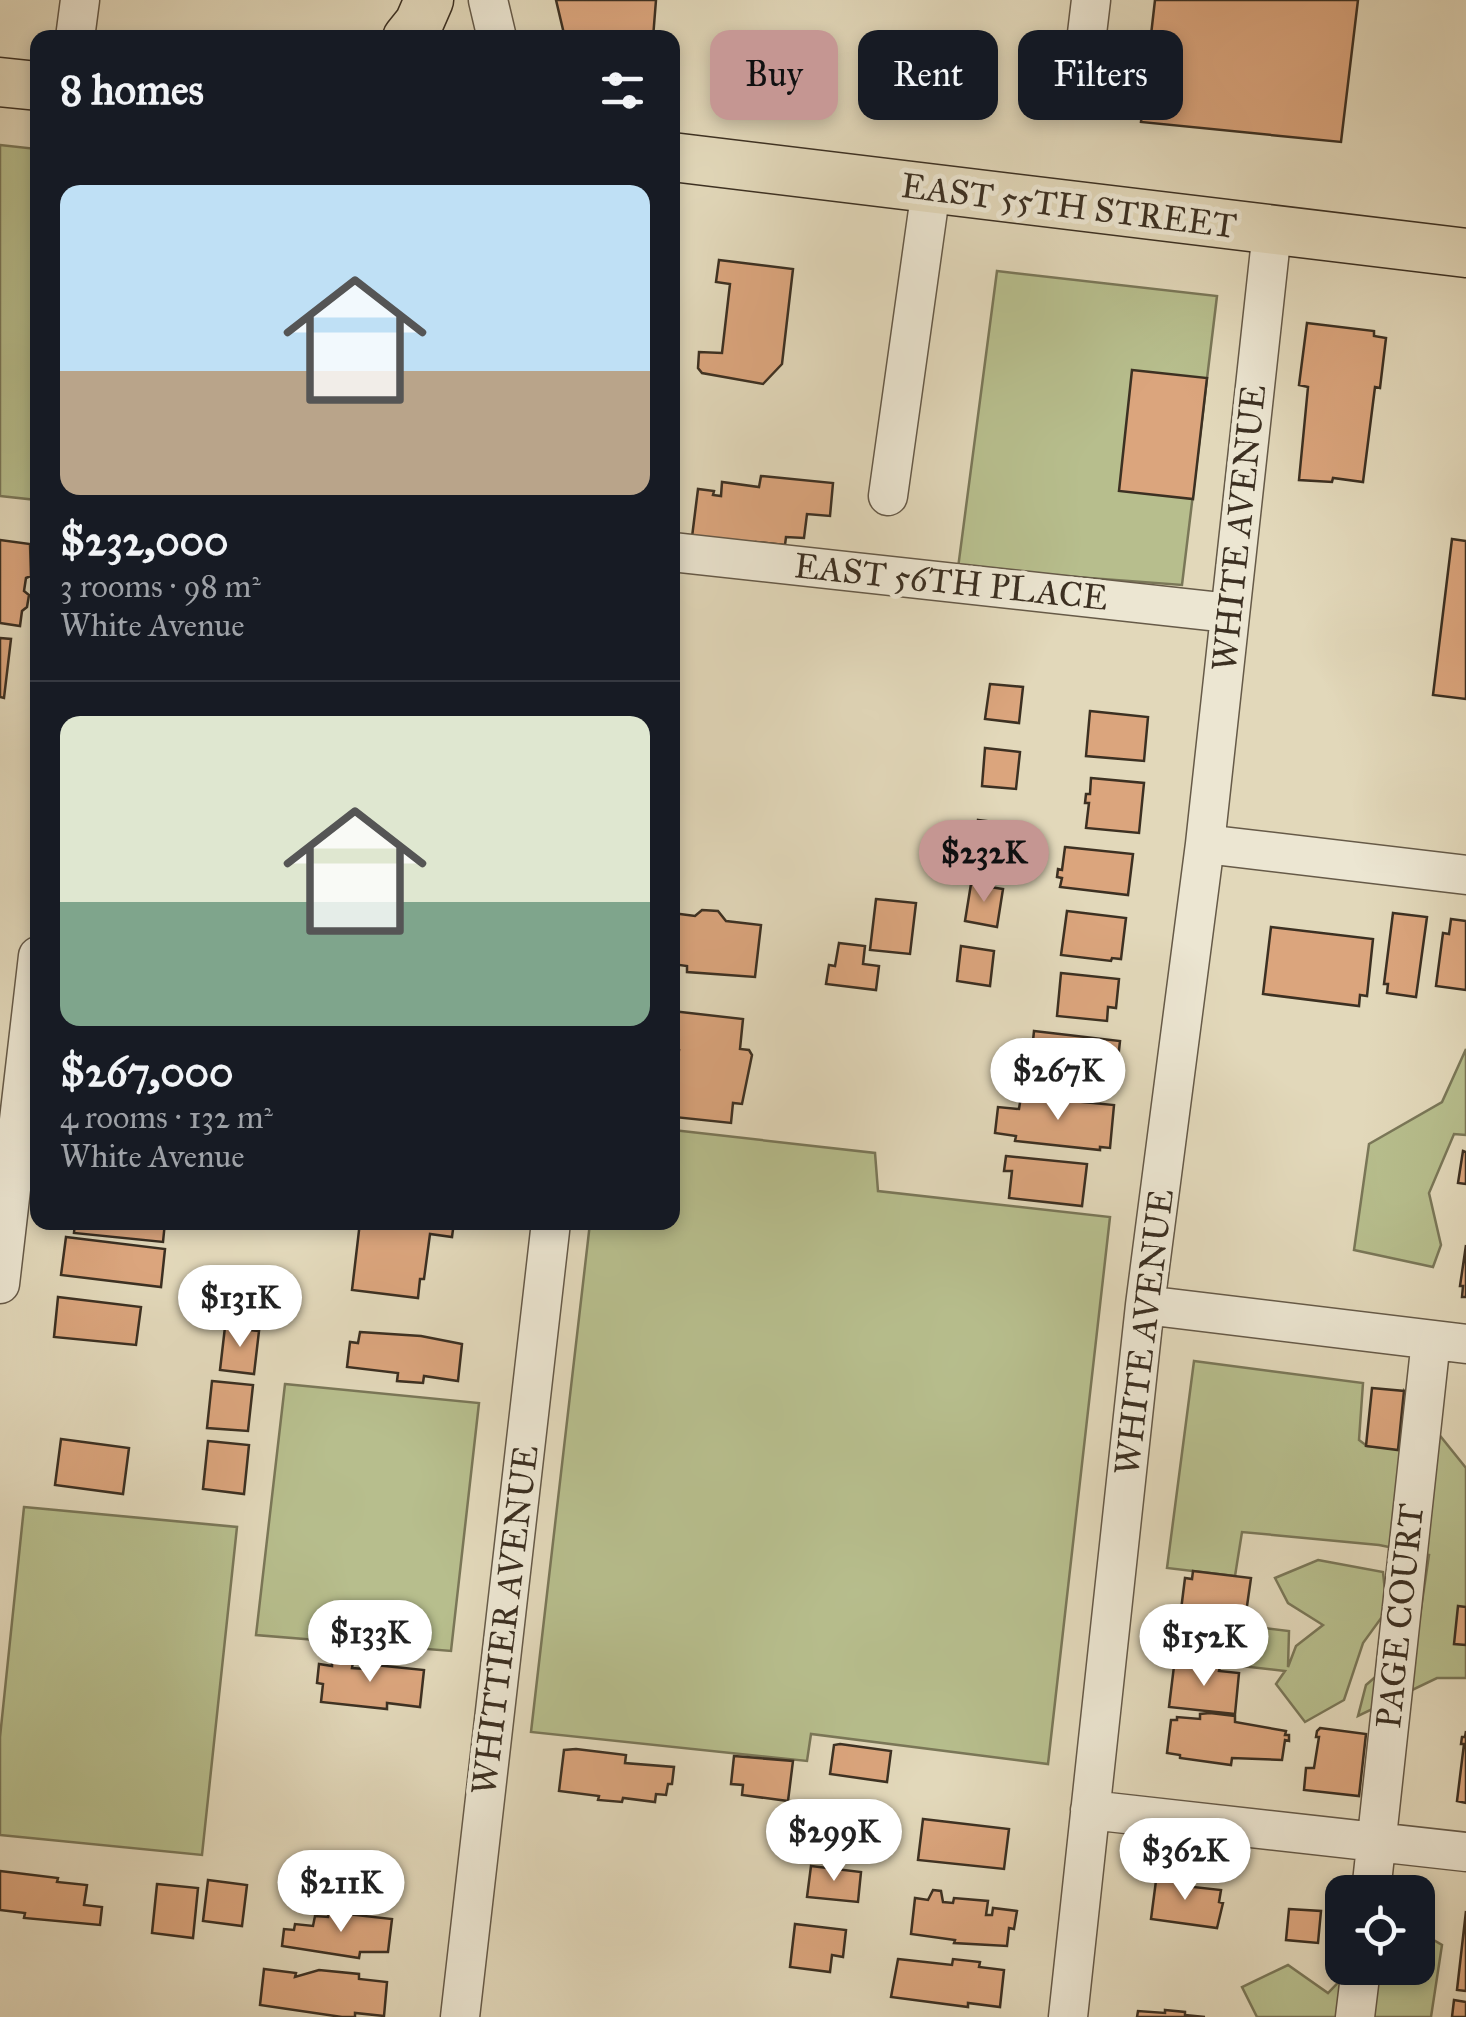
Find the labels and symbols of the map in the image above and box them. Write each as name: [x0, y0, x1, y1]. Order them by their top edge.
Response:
street label: EAST 55TH STREET: [899, 164, 1239, 248]
street label: WHITE AVENUE: [1203, 383, 1275, 673]
street label: EAST 56TH PLACE: [792, 544, 1110, 620]
pin: $232K: [914, 820, 1054, 905]
pin: $267K: [988, 1038, 1128, 1123]
street label: WHITE AVENUE: [1105, 1187, 1183, 1477]
pin: $131K: [170, 1265, 310, 1350]
street label: WHITTIER AVENUE: [462, 1443, 548, 1797]
street label: PAGE COURT: [1367, 1501, 1433, 1731]
pin: $133K: [300, 1600, 440, 1685]
pin: $152K: [1134, 1604, 1274, 1689]
pin: $299K: [764, 1799, 904, 1884]
pin: $362K: [1115, 1818, 1255, 1903]
pin: $211K: [271, 1850, 411, 1935]

